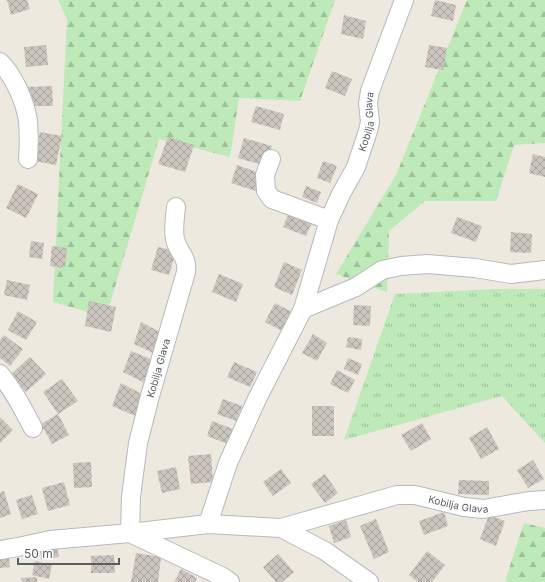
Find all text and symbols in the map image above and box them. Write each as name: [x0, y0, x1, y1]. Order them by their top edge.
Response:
street label: Kobilja Glava: [356, 91, 376, 153]
street label: Kobilja Glava: [144, 337, 172, 399]
street label: Kobilja Glava: [427, 493, 489, 515]
scale bar: [18, 540, 119, 566]
text: 50 m: [24, 546, 53, 561]

